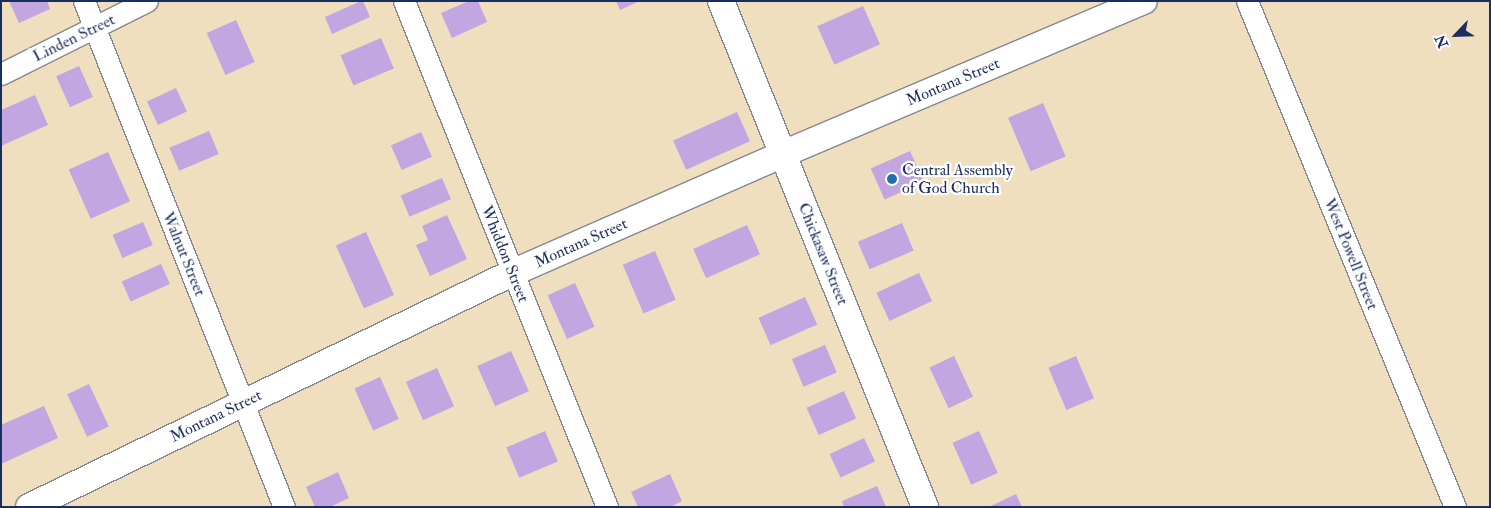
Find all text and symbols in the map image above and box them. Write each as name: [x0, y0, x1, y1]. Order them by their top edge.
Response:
street label: Linden Street: [30, 10, 118, 66]
north arrow: [1431, 10, 1481, 60]
text: N: [1432, 32, 1452, 50]
street label: Montana Street: [903, 54, 1003, 110]
place label: Central Assembly of God Church: [902, 160, 1013, 198]
marker: Central Assembly of God Church: [886, 173, 898, 185]
street label: West Powell Street: [1320, 195, 1382, 313]
street label: Chickasaw Street: [794, 200, 852, 308]
street label: Whiddon Street: [477, 203, 533, 305]
street label: Walnut Street: [158, 209, 210, 299]
street label: Montana Street: [532, 214, 630, 272]
street label: Montana Street: [167, 386, 265, 446]

